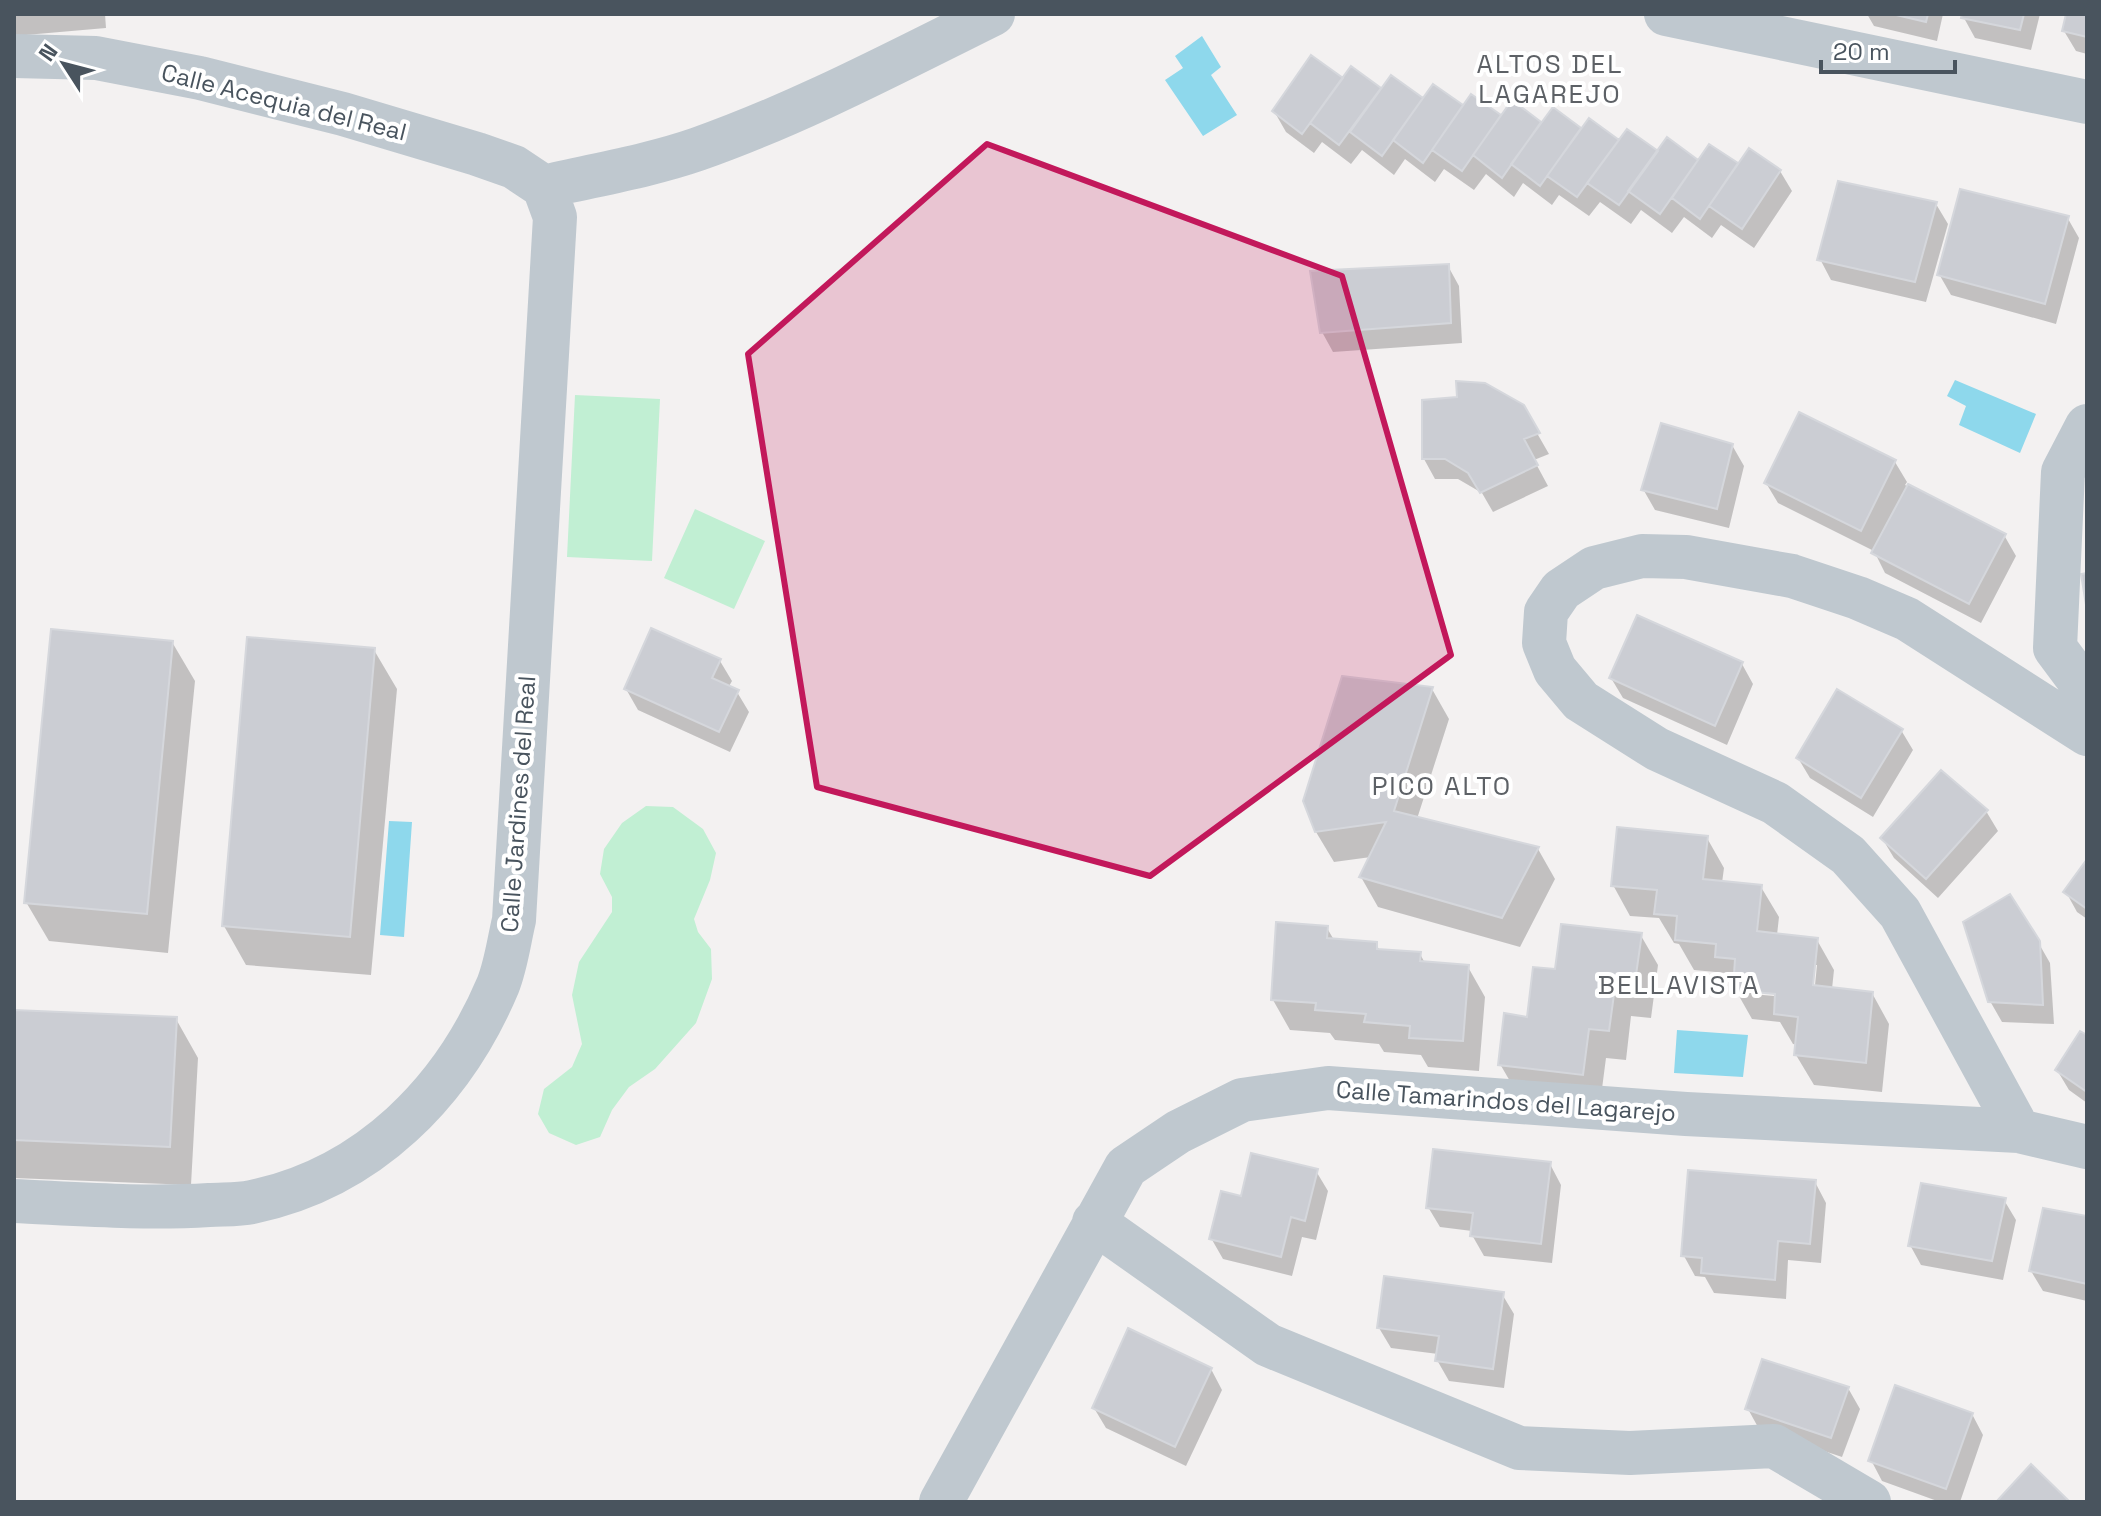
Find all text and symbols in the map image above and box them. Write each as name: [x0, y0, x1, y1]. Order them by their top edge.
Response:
north arrow: [24, 24, 104, 104]
scale bar: [1821, 24, 1955, 74]
text: 20 m: [1833, 36, 1890, 67]
text: N: [32, 38, 63, 66]
district label: ALTOS DEL LAGAREJO: [1477, 47, 1623, 111]
street label: Calle Acequia del Real: [158, 57, 410, 147]
street label: Calle Jardines del Real: [494, 675, 542, 933]
district label: PICO ALTO: [1372, 769, 1512, 803]
district label: BELLAVISTA: [1598, 968, 1760, 1002]
street label: Calle Tamarindos del Lagarejo: [1335, 1074, 1677, 1128]

